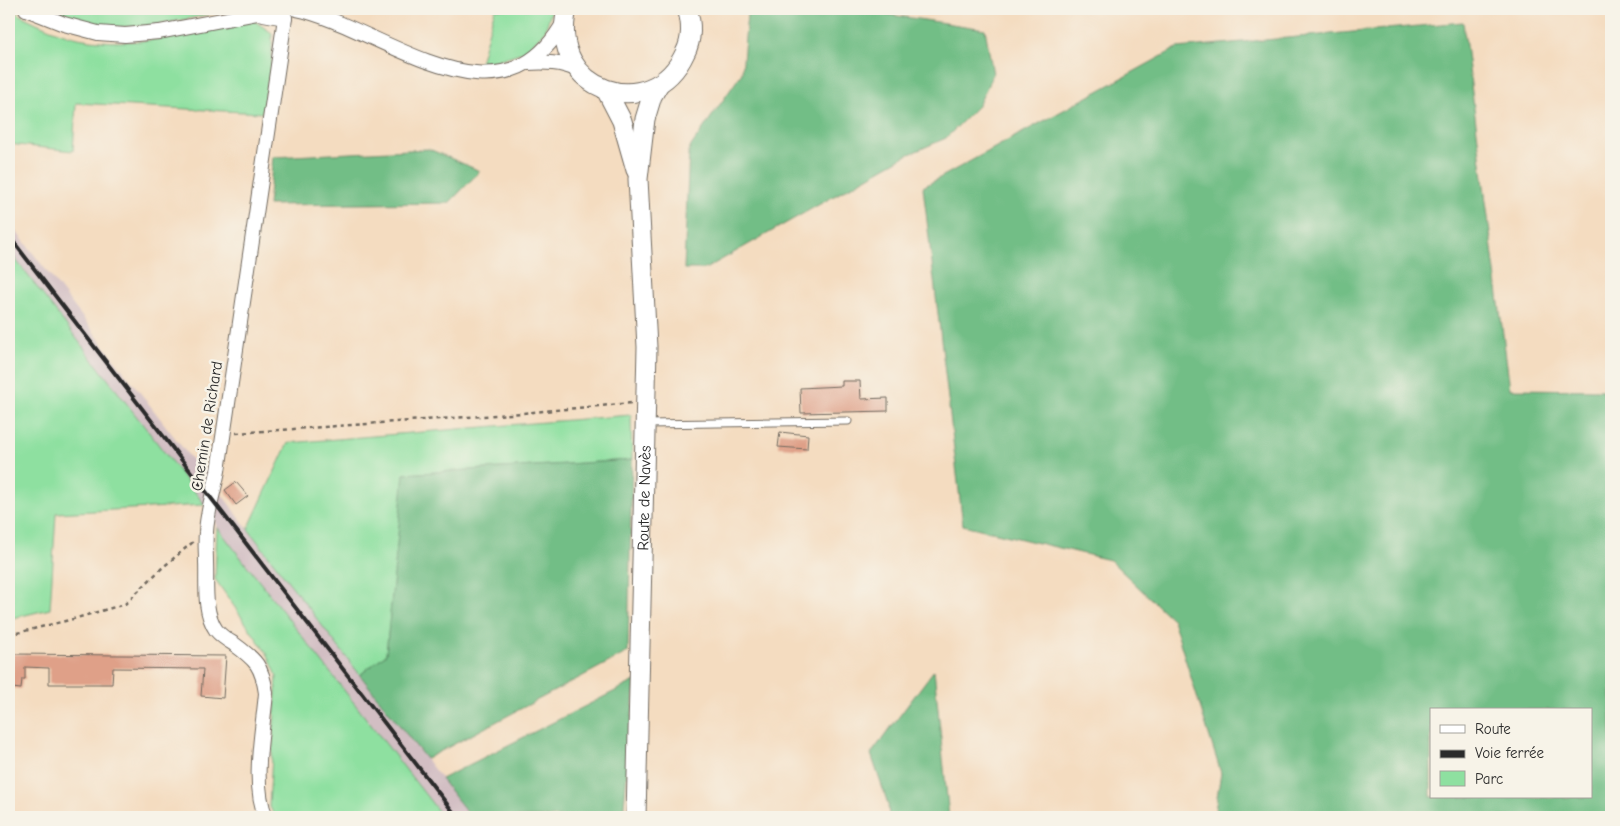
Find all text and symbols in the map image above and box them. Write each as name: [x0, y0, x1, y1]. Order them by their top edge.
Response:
street label: Chemin de Richard: [188, 360, 226, 492]
street label: Route de Navès: [634, 445, 655, 551]
legend: [1430, 708, 1592, 798]
text: Route: [1475, 720, 1511, 738]
text: Voie ferrée: [1475, 744, 1544, 762]
text: Parc: [1475, 770, 1503, 788]

